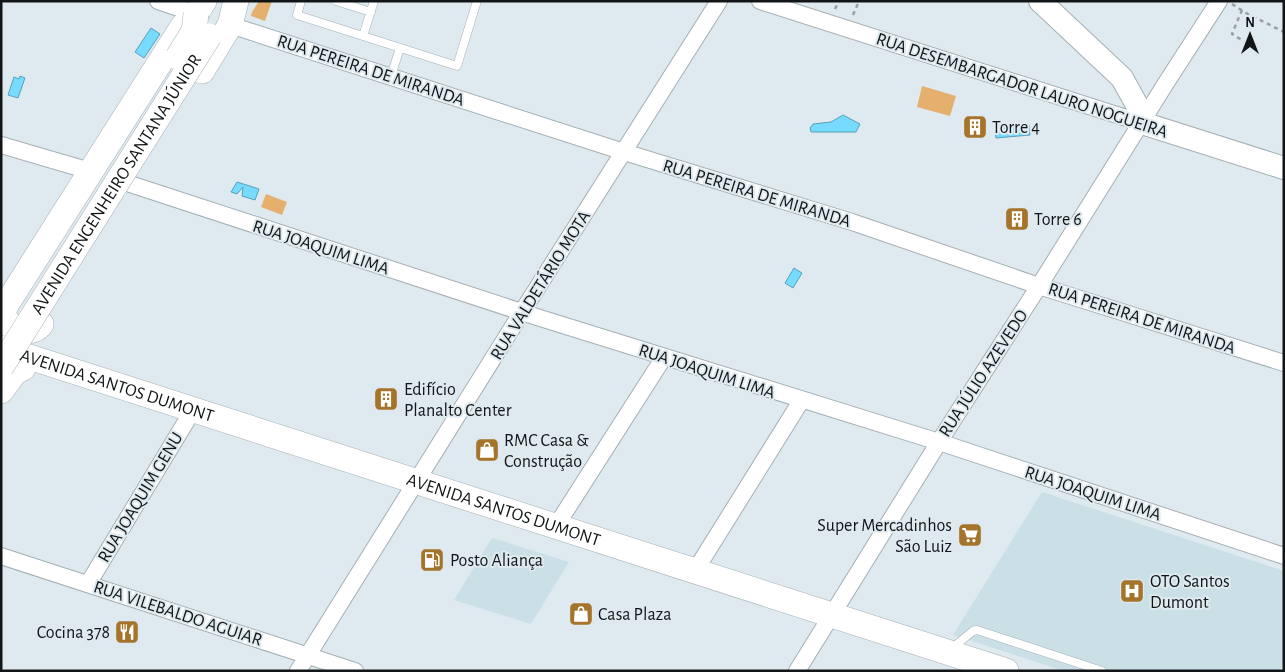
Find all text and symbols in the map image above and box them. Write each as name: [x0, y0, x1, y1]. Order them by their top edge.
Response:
north arrow: [1225, 10, 1275, 60]
text: N: [1245, 16, 1255, 30]
street label: RUA DESEMBARGADOR LAURO NOGUEIRA: [874, 30, 1170, 142]
street label: RUA PEREIRA DE MIRANDA: [275, 32, 467, 110]
street label: AVENIDA ENGENHEIRO SANTANA JÚNIOR: [28, 51, 205, 318]
building icon: Torre 4: [962, 114, 988, 140]
place label: Torre 4: [992, 119, 1040, 137]
street label: RUA PEREIRA DE MIRANDA: [661, 157, 853, 231]
street label: RUA VALDETÁRIO MOTA: [485, 206, 594, 363]
building icon: Torre 6: [1004, 206, 1030, 232]
place label: Torre 6: [1034, 211, 1082, 229]
street label: RUA JOAQUIM LIMA: [250, 217, 392, 279]
street label: RUA PEREIRA DE MIRANDA: [1046, 280, 1238, 358]
street label: RUA JÚLIO AZEVEDO: [934, 305, 1032, 440]
street label: RUA JOAQUIM LIMA: [636, 341, 778, 403]
street label: AVENIDA SANTOS DUMONT: [18, 347, 216, 426]
place label: Edifício Planalto Center: [404, 381, 512, 420]
building icon: Edifício Planalto Center: [373, 386, 399, 412]
street label: RUA JOAQUIM GENU: [95, 429, 187, 566]
place label: RMC Casa & Construção: [504, 432, 589, 471]
shop icon: RMC Casa & Construção: [474, 437, 500, 463]
street label: RUA JOAQUIM LIMA: [1022, 463, 1164, 525]
street label: AVENIDA SANTOS DUMONT: [404, 471, 603, 550]
place label: Super Mercadinhos São Luiz: [817, 517, 952, 556]
supermarket icon: Super Mercadinhos São Luiz: [957, 522, 983, 548]
fuel station icon: Posto Aliança: [419, 547, 445, 573]
place label: Posto Aliança: [450, 552, 543, 570]
place label: OTO Santos Dumont: [1150, 573, 1230, 612]
street label: RUA VILEBALDO AGUIAR: [91, 578, 264, 650]
hospital icon: OTO Santos Dumont: [1119, 578, 1145, 604]
shop icon: Casa Plaza: [568, 601, 594, 627]
place label: Casa Plaza: [598, 606, 671, 624]
restaurant icon: Cocina 378: [114, 619, 140, 645]
place label: Cocina 378: [37, 624, 110, 642]

